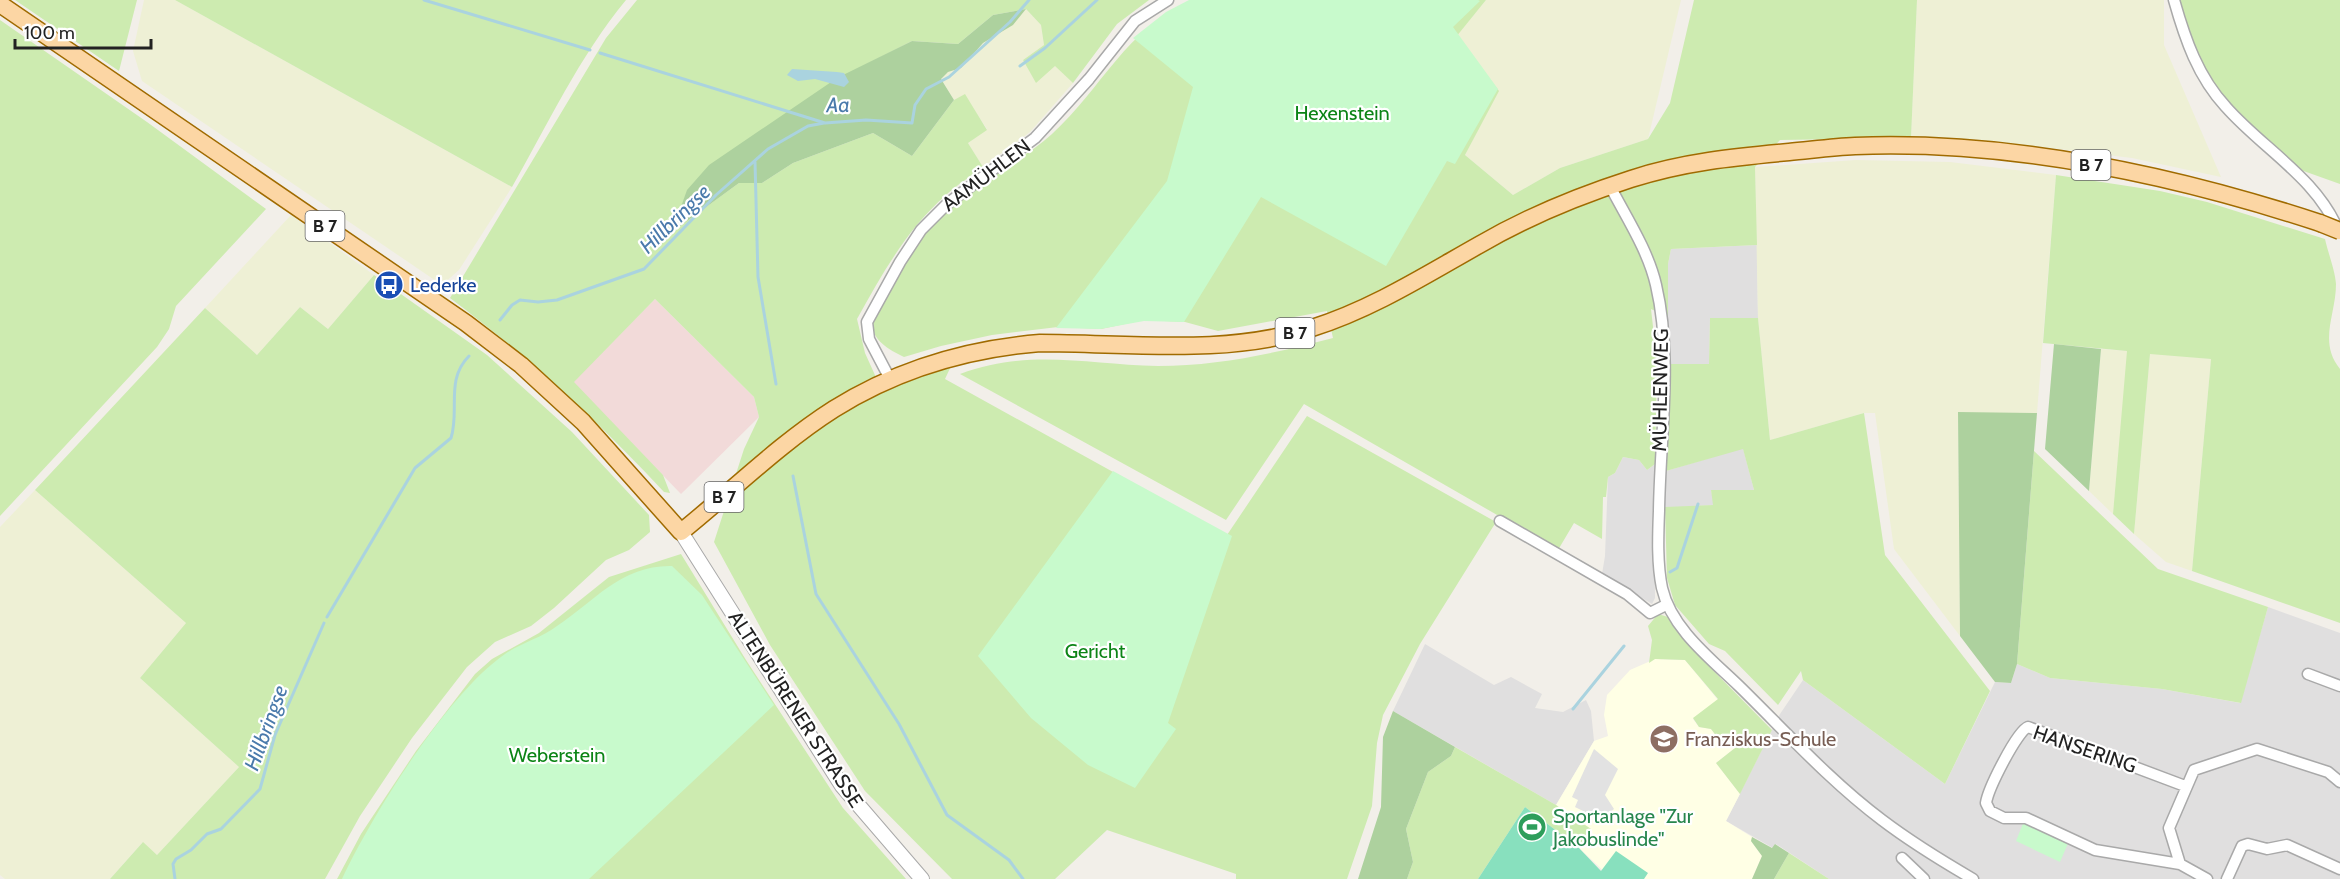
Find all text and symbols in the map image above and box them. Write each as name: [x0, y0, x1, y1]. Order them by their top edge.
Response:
scale bar: [15, 12, 152, 50]
text: 100 m: [24, 22, 75, 44]
water label: Aa: [825, 92, 850, 117]
park label: Hexenstein: [1294, 101, 1390, 125]
street label: AAMÜHLEN: [937, 134, 1035, 216]
road number: B 7: [2072, 150, 2110, 180]
water label: Hillbringse: [634, 179, 715, 258]
road number: B 7: [306, 211, 344, 241]
bus stop icon: Lederke: [373, 269, 405, 301]
place label: Lederke: [410, 273, 476, 297]
road number: B 7: [1276, 318, 1314, 348]
street label: MÜHLENWEG: [1647, 328, 1673, 452]
road number: B 7: [704, 482, 744, 512]
street label: ALTENBÜRENER STRASSE: [724, 606, 868, 812]
park label: Gericht: [1065, 639, 1126, 663]
water label: Hillbringse: [239, 682, 293, 774]
street label: HANSERING: [2030, 720, 2140, 778]
school or university icon: Franziskus-Schule: [1648, 723, 1680, 755]
place label: Franziskus-Schule: [1685, 727, 1836, 751]
park label: Weberstein: [509, 743, 605, 767]
place label: Sportanlage "Zur Jakobuslinde": [1552, 804, 1694, 851]
sports icon: Sportanlage "Zur Jakobuslinde": [1516, 811, 1548, 843]

